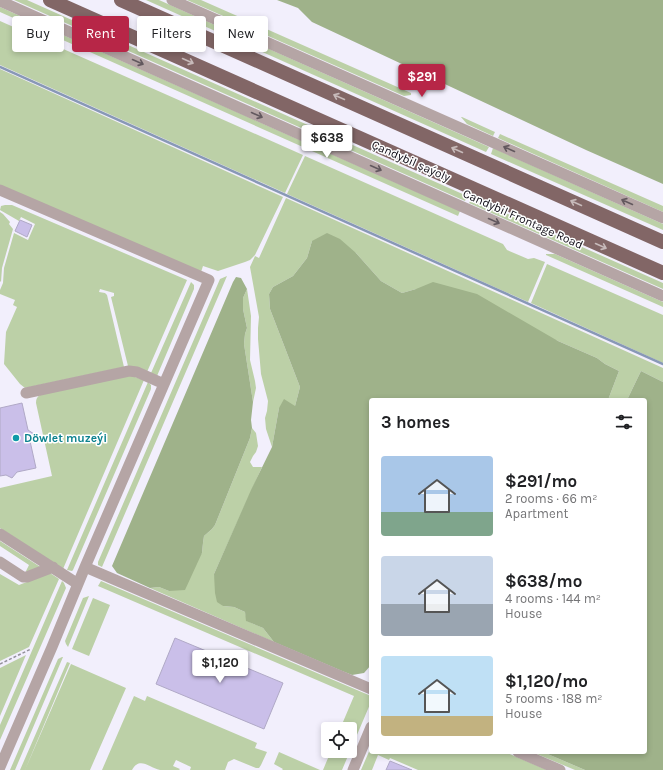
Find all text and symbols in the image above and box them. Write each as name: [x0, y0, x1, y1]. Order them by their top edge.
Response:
chip: Buy: [12, 16, 64, 52]
chip: Rent: [72, 16, 129, 52]
chip: Filters: [137, 16, 206, 52]
chip: New: [214, 16, 268, 52]
one-way arrow: [182, 58, 194, 66]
one-way arrow: [132, 59, 144, 66]
pin: $291: [398, 64, 446, 98]
text: $291: [407, 69, 437, 84]
one-way arrow: [333, 93, 345, 101]
one-way arrow: [250, 112, 262, 119]
pin: $638: [303, 125, 351, 159]
text: $638: [310, 130, 344, 145]
street label: Çandybil şaýoly: [369, 137, 453, 185]
one-way arrow: [503, 145, 515, 152]
one-way arrow: [452, 146, 464, 154]
one-way arrow: [369, 165, 381, 172]
street label: Candybil Frontage Road: [461, 186, 585, 252]
one-way arrow: [622, 198, 634, 205]
one-way arrow: [571, 199, 583, 207]
one-way arrow: [488, 217, 500, 225]
one-way arrow: [594, 242, 606, 250]
icon: filters: [613, 411, 635, 433]
text: 3 homes: [381, 412, 450, 432]
place label: Döwlet muzeýi: [24, 431, 107, 445]
marker: Döwlet muzeýi: [11, 433, 21, 443]
text: $291/mo: [505, 471, 577, 491]
icon: home: [413, 472, 461, 520]
text: 2 rooms · 66 m²: [505, 491, 597, 506]
text: Apartment: [505, 506, 568, 521]
text: $638/mo: [505, 571, 582, 591]
icon: home: [413, 572, 461, 620]
text: 4 rooms · 144 m²: [505, 591, 601, 606]
text: House: [505, 606, 542, 621]
pin: $1,120: [187, 650, 253, 684]
text: $1,120: [201, 655, 239, 670]
text: $1,120/mo: [505, 671, 588, 691]
icon: home: [413, 672, 461, 720]
text: 5 rooms · 188 m²: [505, 691, 603, 706]
text: House: [505, 706, 542, 721]
map controls: [321, 722, 357, 758]
button: locate: [321, 722, 357, 758]

